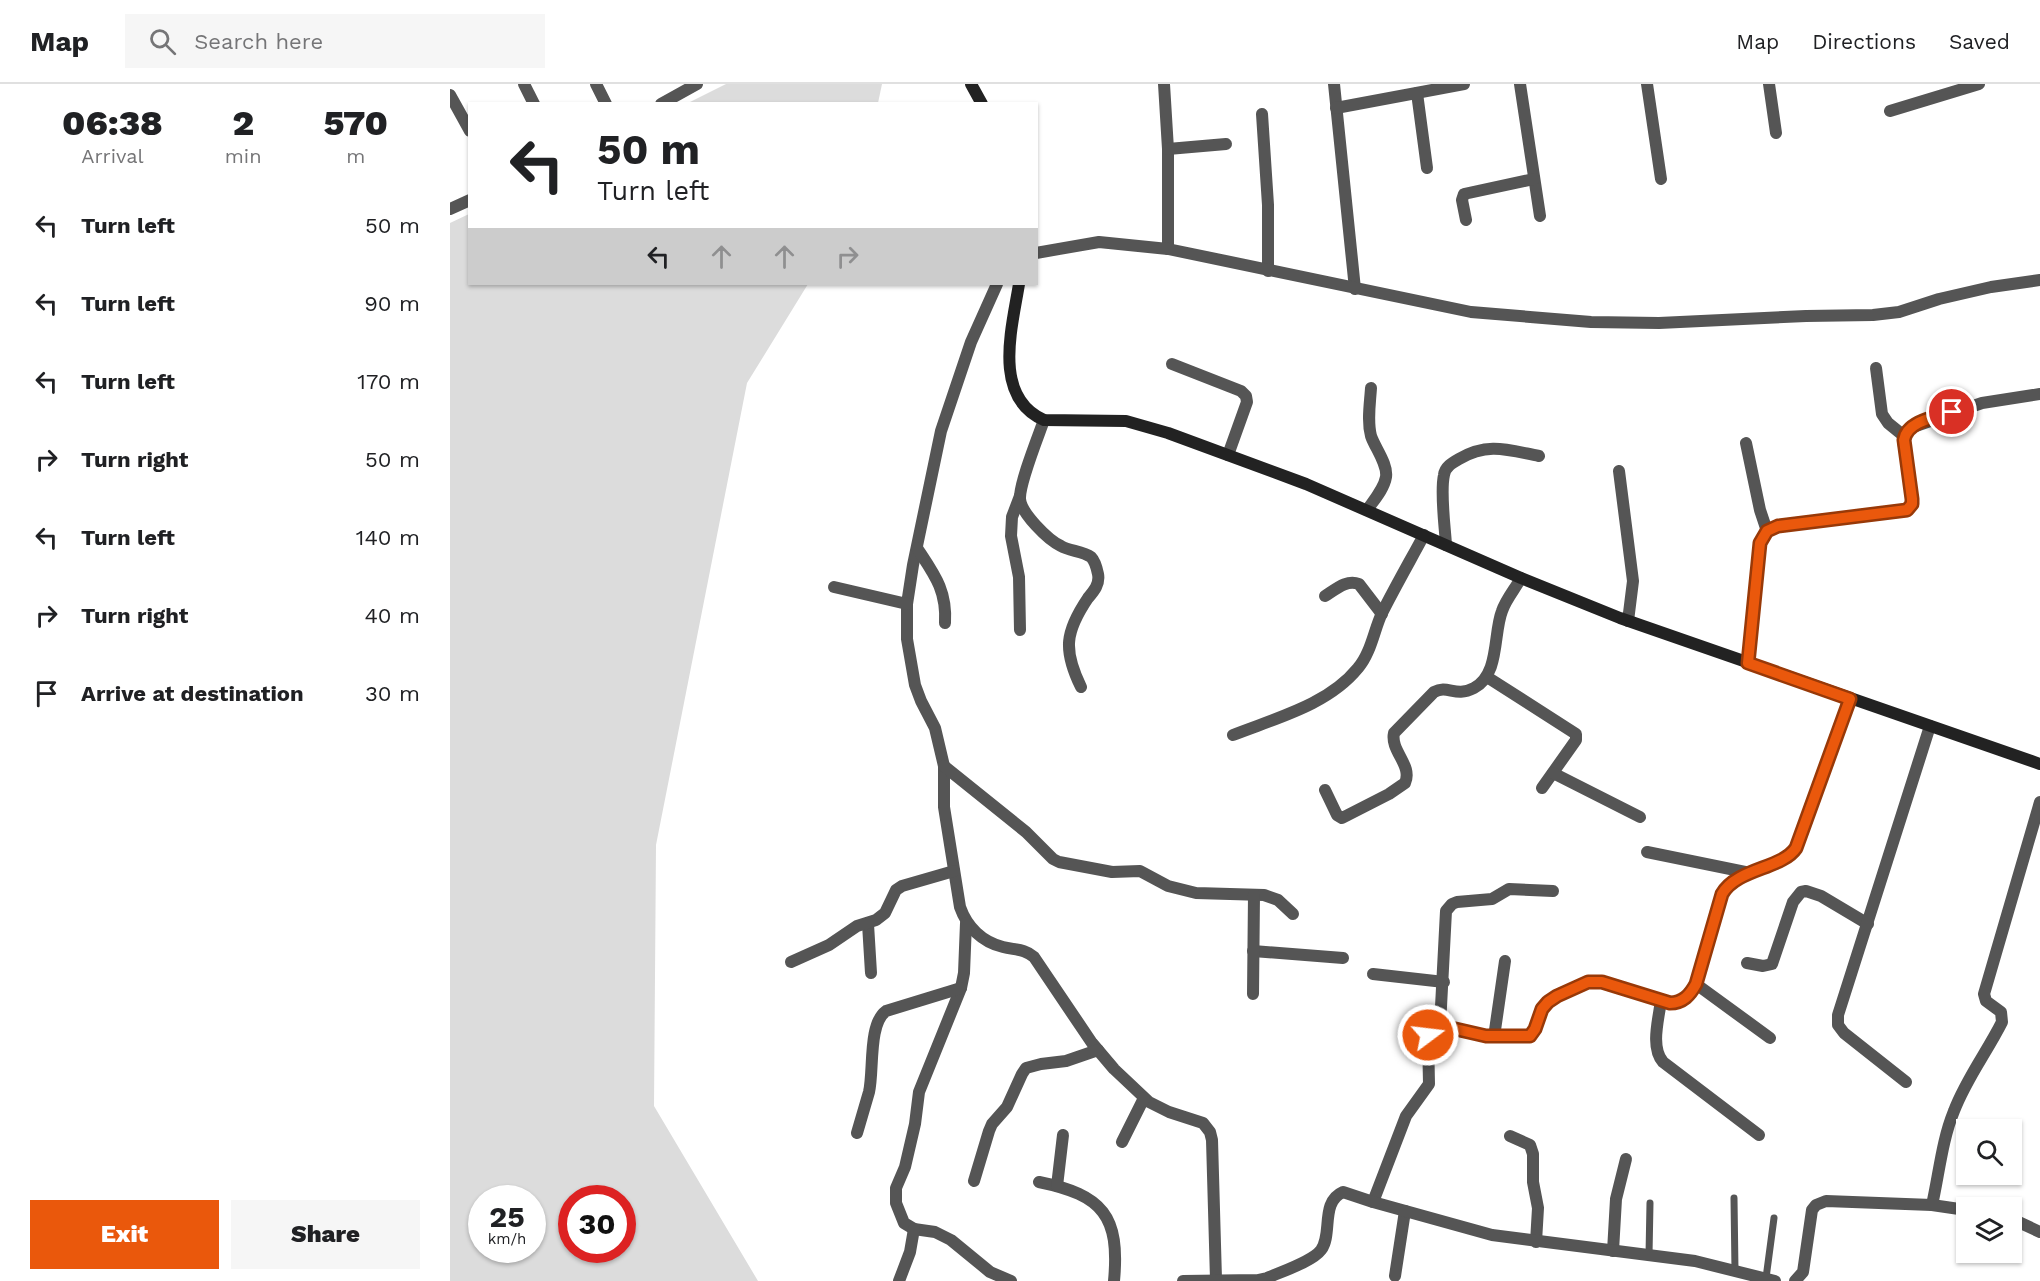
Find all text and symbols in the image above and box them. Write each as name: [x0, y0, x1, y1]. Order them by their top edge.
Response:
search box: [125, 14, 545, 68]
text: Map: [30, 25, 89, 58]
icon: search: [146, 25, 179, 58]
text: Search here: [194, 29, 323, 54]
text: Map: [1736, 29, 1779, 54]
text: Directions: [1812, 29, 1916, 54]
text: Saved: [1949, 29, 2010, 54]
text: 06:38: [62, 102, 163, 144]
text: 2: [232, 102, 254, 144]
text: 570: [324, 102, 388, 144]
text: 50 m: [597, 125, 700, 174]
icon: left: [498, 126, 576, 204]
text: Arrival: [81, 144, 144, 168]
text: min: [225, 144, 262, 168]
text: m: [346, 144, 365, 168]
text: Turn left: [597, 175, 709, 207]
icon: left: [30, 209, 63, 242]
text: Turn left: [81, 213, 175, 238]
text: 50 m: [365, 213, 420, 238]
icon: left: [642, 240, 675, 273]
icon: ahead: [705, 240, 738, 273]
icon: ahead: [768, 240, 801, 273]
icon: right: [831, 240, 864, 273]
icon: left: [30, 287, 63, 320]
text: Turn left: [81, 291, 175, 316]
text: 90 m: [364, 291, 420, 316]
icon: left: [30, 365, 63, 398]
text: Turn left: [81, 369, 175, 394]
text: 170 m: [357, 369, 420, 394]
pin: [1926, 386, 1977, 437]
icon: arrive: [1935, 395, 1968, 428]
icon: right: [30, 443, 63, 476]
text: Turn right: [81, 447, 188, 472]
text: 50 m: [365, 447, 420, 472]
icon: left: [30, 521, 63, 554]
text: Turn left: [81, 525, 175, 550]
text: 140 m: [356, 525, 420, 550]
icon: right: [30, 599, 63, 632]
text: Turn right: [81, 603, 188, 628]
text: 40 m: [364, 603, 420, 628]
icon: arrive: [30, 677, 63, 710]
text: Arrive at destination: [81, 681, 304, 706]
text: 30 m: [365, 681, 420, 706]
position arrow: [1396, 1003, 1460, 1067]
map controls: [1956, 1119, 2022, 1263]
button: search: [1956, 1119, 2022, 1185]
speed limit sign: 30: [558, 1185, 636, 1263]
button: layers: [1956, 1197, 2022, 1263]
text: 25: [489, 1199, 525, 1234]
button: Exit: [30, 1200, 219, 1269]
button: Share: [231, 1200, 420, 1269]
text: km/h: [488, 1230, 526, 1248]

